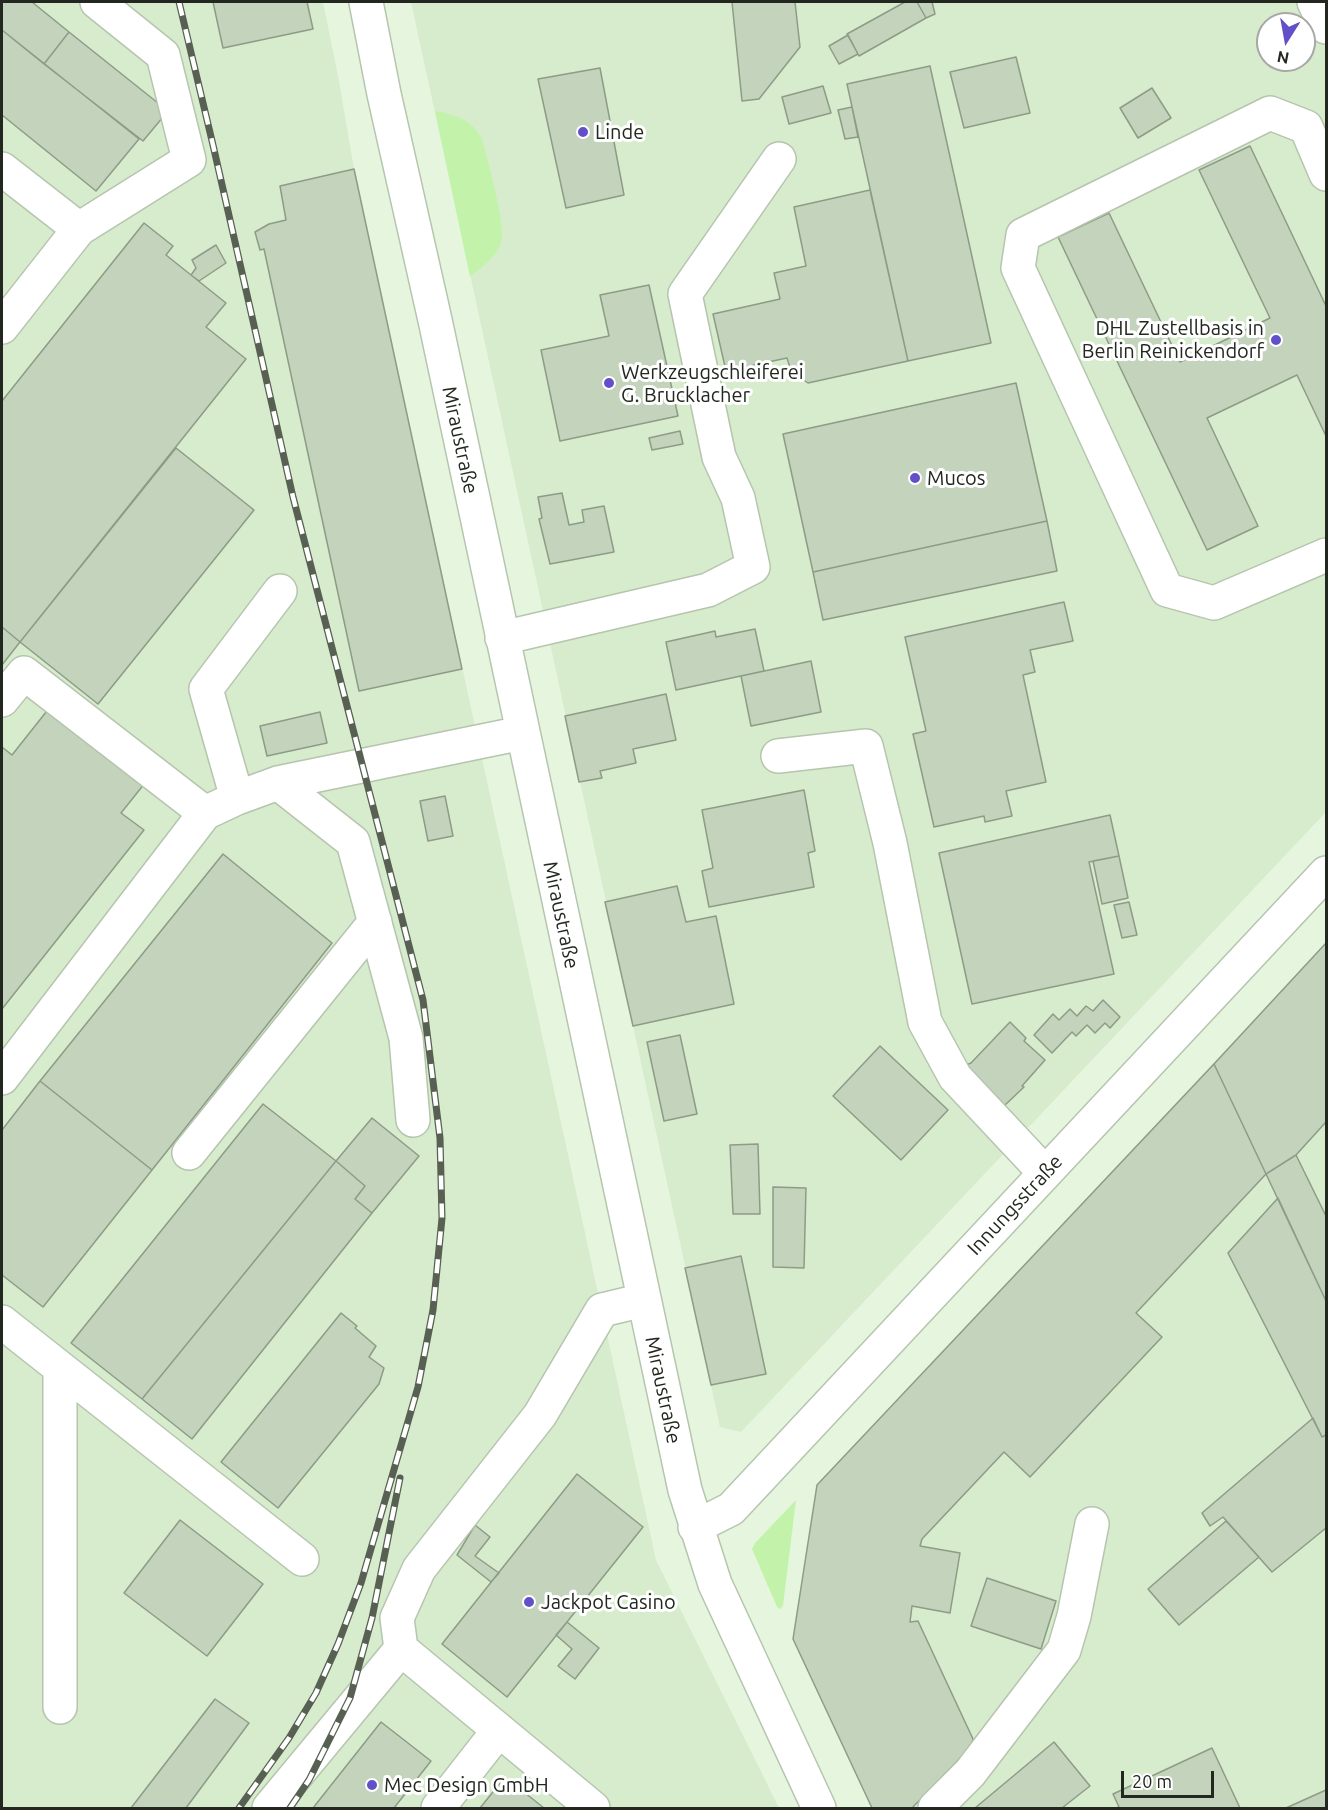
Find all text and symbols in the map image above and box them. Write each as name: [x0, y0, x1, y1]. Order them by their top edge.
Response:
north arrow: [1256, 12, 1316, 72]
text: N: [1275, 48, 1291, 68]
place label: Linde: [595, 120, 644, 144]
marker: Linde: [576, 125, 590, 139]
place label: DHL Zustellbasis in Berlin Reinickendorf: [1082, 316, 1264, 363]
marker: DHL Zustellbasis in Berlin Reinickendorf: [1269, 333, 1283, 347]
place label: Werkzeugschleiferei G. Brucklacher: [621, 360, 804, 407]
marker: Werkzeugschleiferei G. Brucklacher: [602, 376, 616, 390]
street label: Miraustraße: [437, 384, 483, 496]
place label: Mucos: [927, 466, 985, 490]
marker: Mucos: [908, 471, 922, 485]
street label: Miraustraße: [538, 859, 584, 971]
street label: Innungsstraße: [962, 1150, 1068, 1260]
street label: Miraustraße: [640, 1334, 686, 1446]
place label: Jackpot Casino: [541, 1590, 676, 1614]
marker: Jackpot Casino: [522, 1595, 536, 1609]
scale bar: [1124, 1759, 1217, 1797]
text: 20 m: [1132, 1771, 1172, 1791]
place label: Mec Design GmbH: [384, 1773, 549, 1797]
marker: Mec Design GmbH: [365, 1778, 379, 1792]

